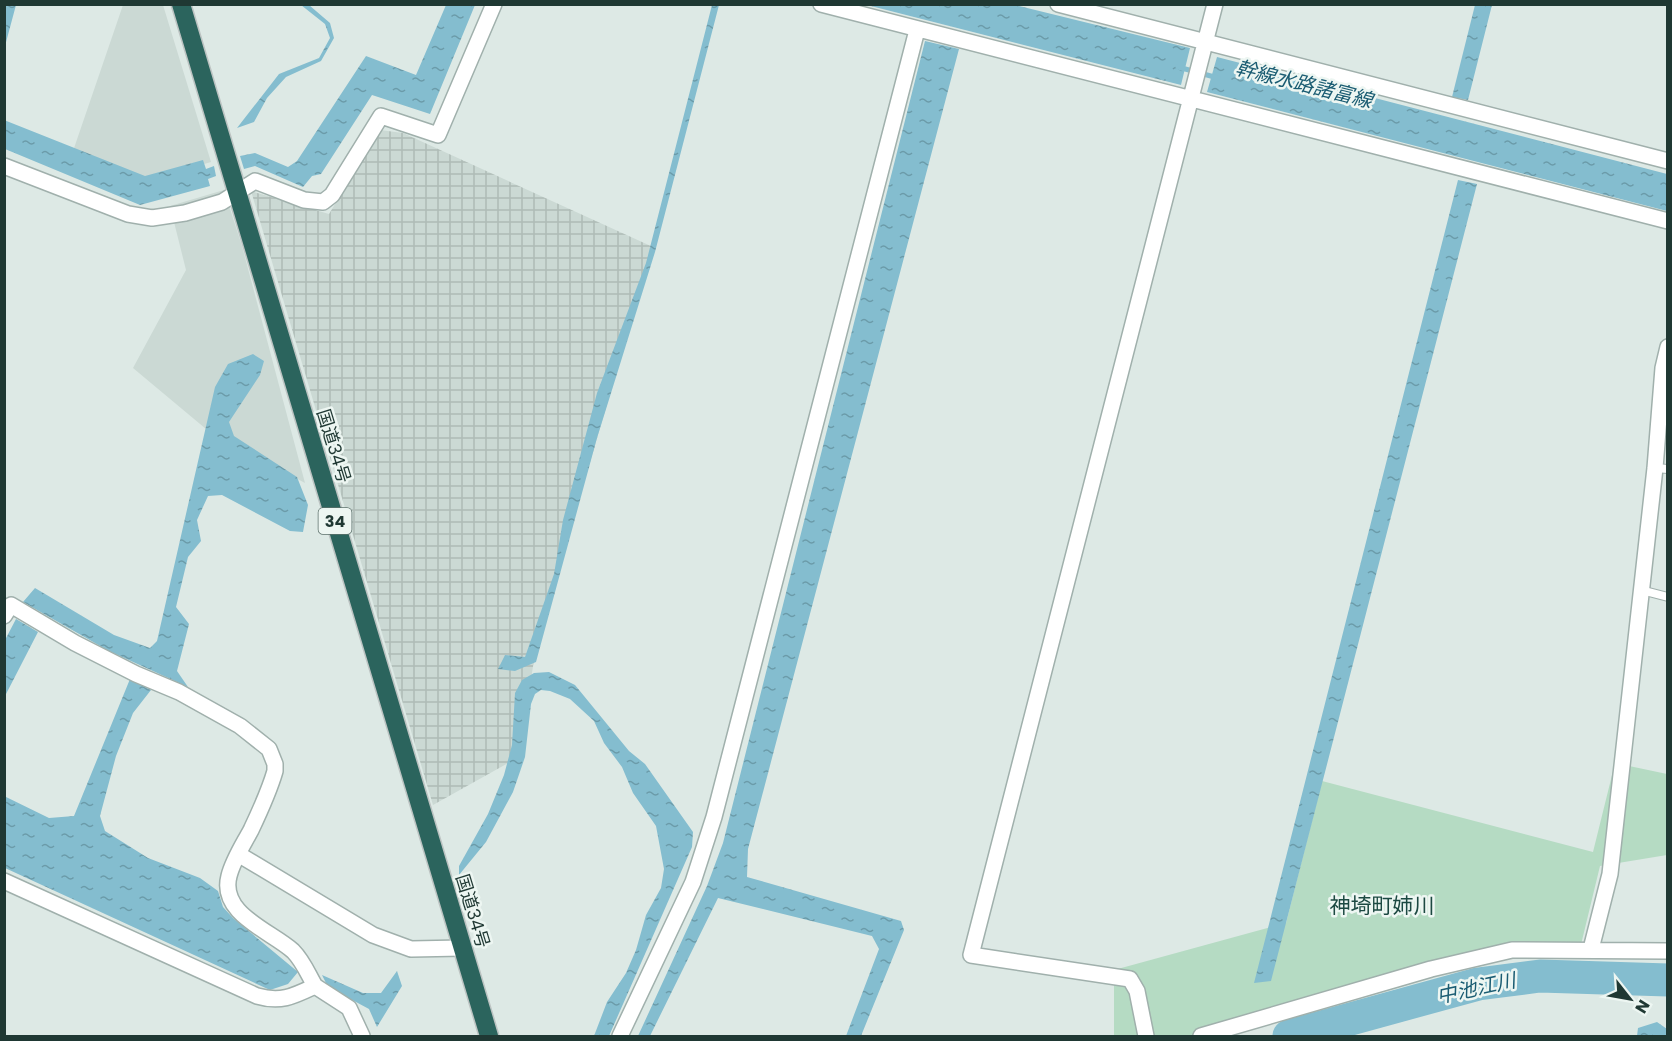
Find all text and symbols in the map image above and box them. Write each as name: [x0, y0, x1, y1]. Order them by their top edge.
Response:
water label: 幹線水路諸富線: [1233, 53, 1378, 115]
street label: 国道34号: [311, 406, 357, 486]
road number: 34: [318, 508, 352, 534]
street label: 国道34号: [450, 871, 496, 951]
district label: 神埼町姉川: [1330, 891, 1435, 920]
water label: 中池江川: [1434, 966, 1520, 1010]
north arrow: [1600, 969, 1660, 1029]
text: N: [1629, 995, 1655, 1018]

